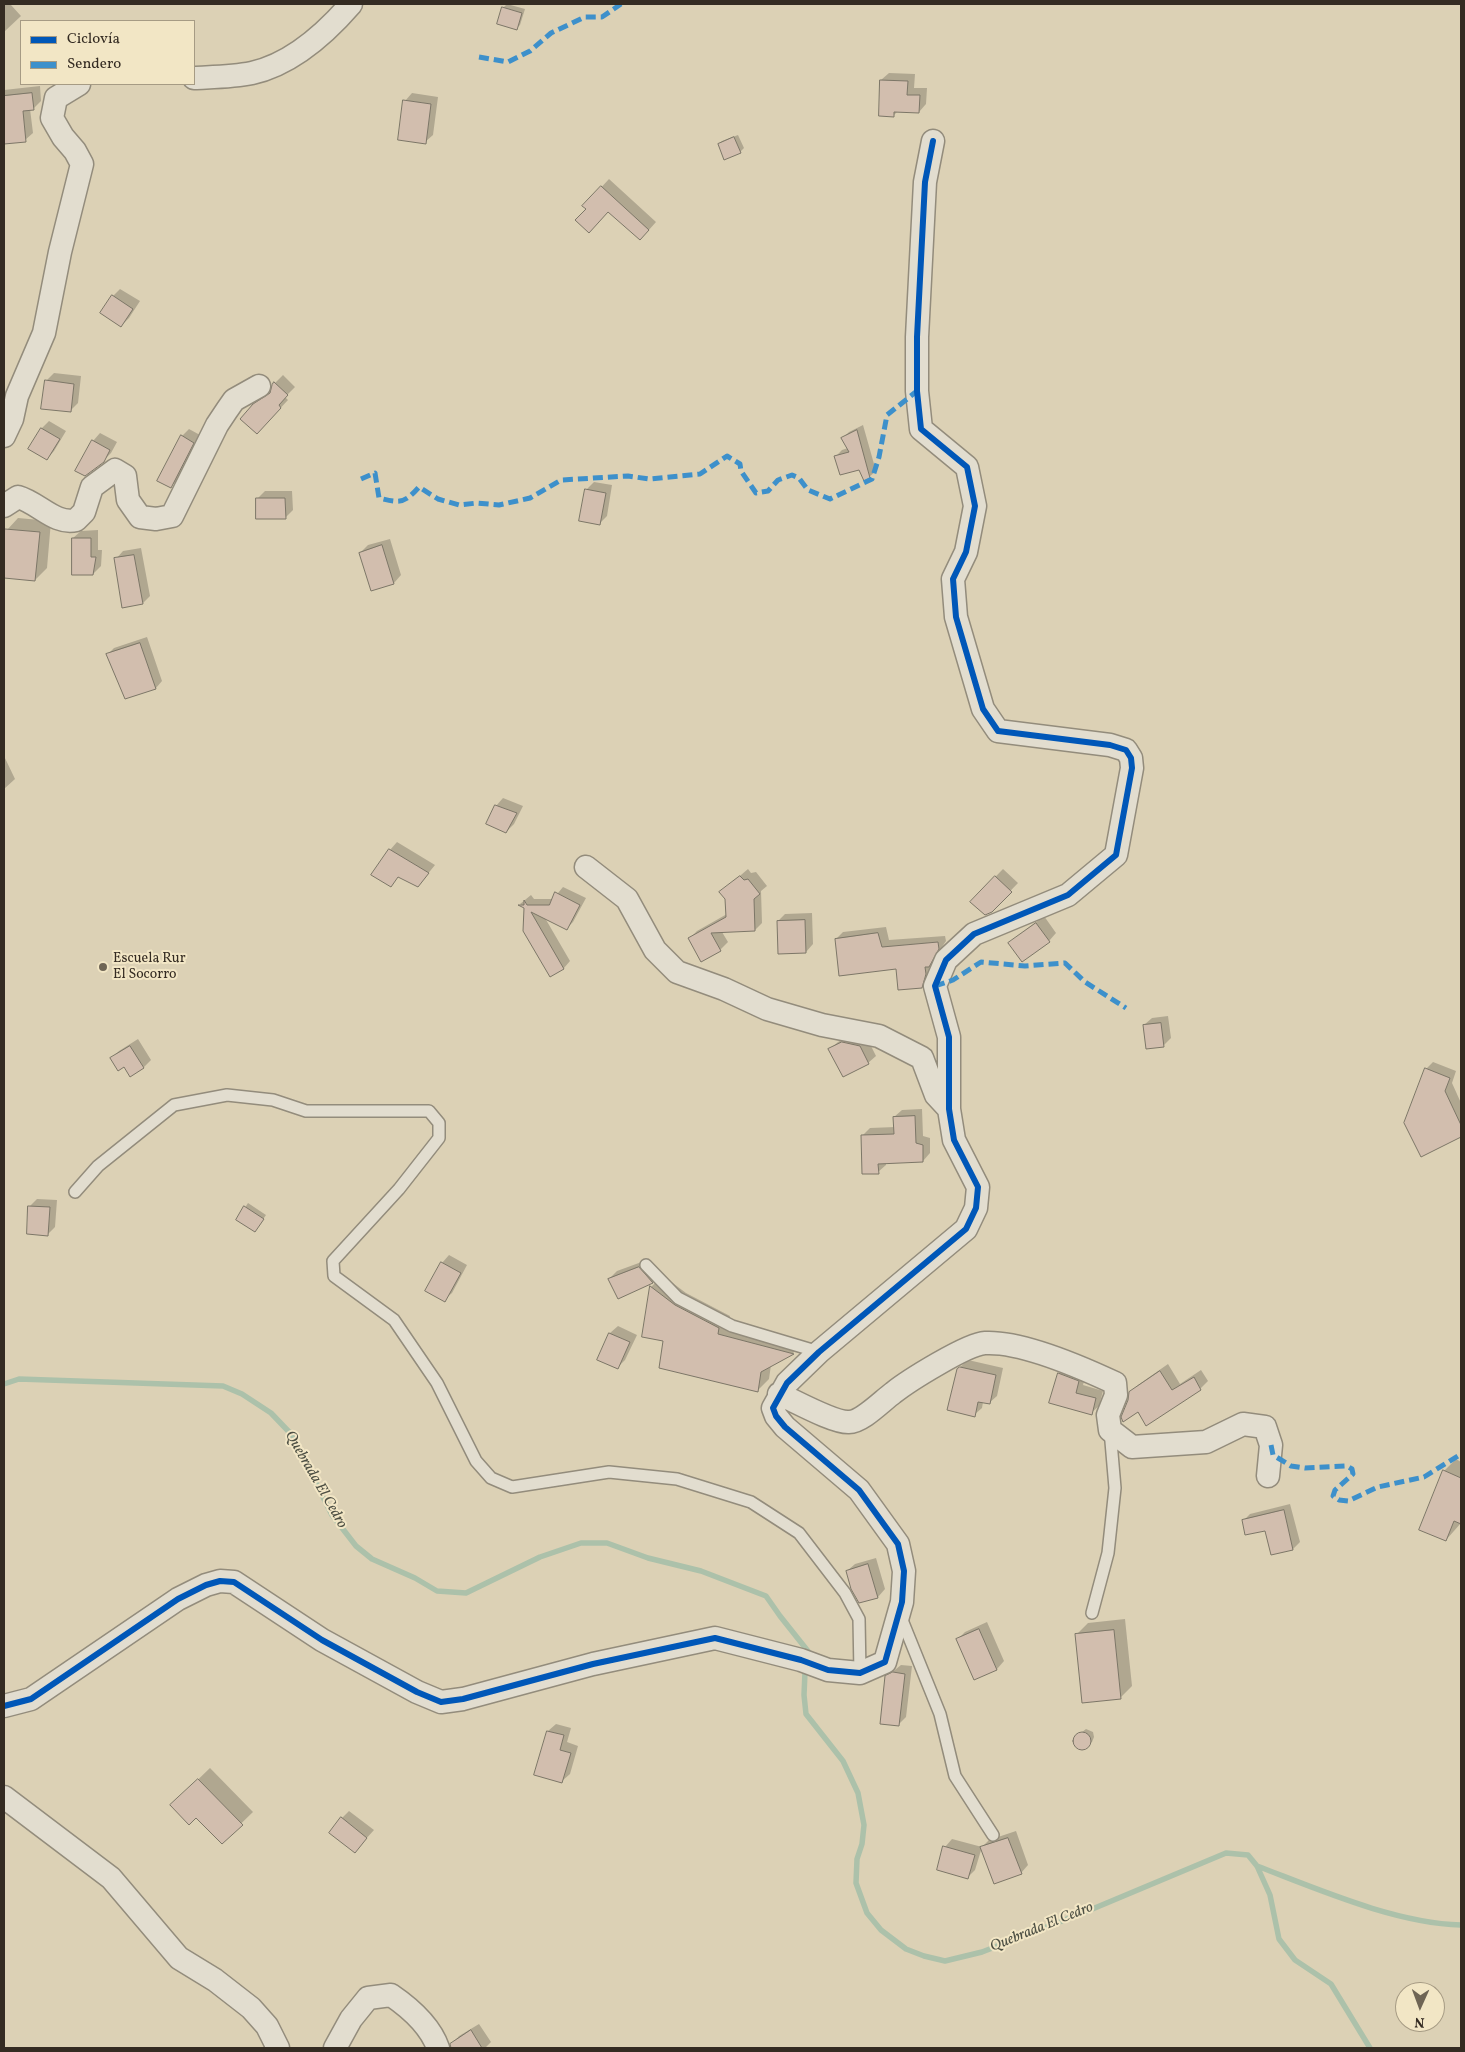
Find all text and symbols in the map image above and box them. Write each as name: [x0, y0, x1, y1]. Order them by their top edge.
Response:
legend: [20, 20, 195, 85]
text: Ciclovía: [67, 29, 120, 50]
text: Sendero: [67, 54, 121, 75]
place label: Escuela Rur El Socorro: [113, 951, 185, 984]
marker: Escuela Rur El Socorro: [97, 961, 109, 973]
water label: Quebrada El Cedro: [280, 1428, 350, 1532]
water label: Quebrada El Cedro: [988, 1899, 1096, 1957]
north arrow: [1395, 1982, 1445, 2032]
text: N: [1414, 2012, 1425, 2031]

